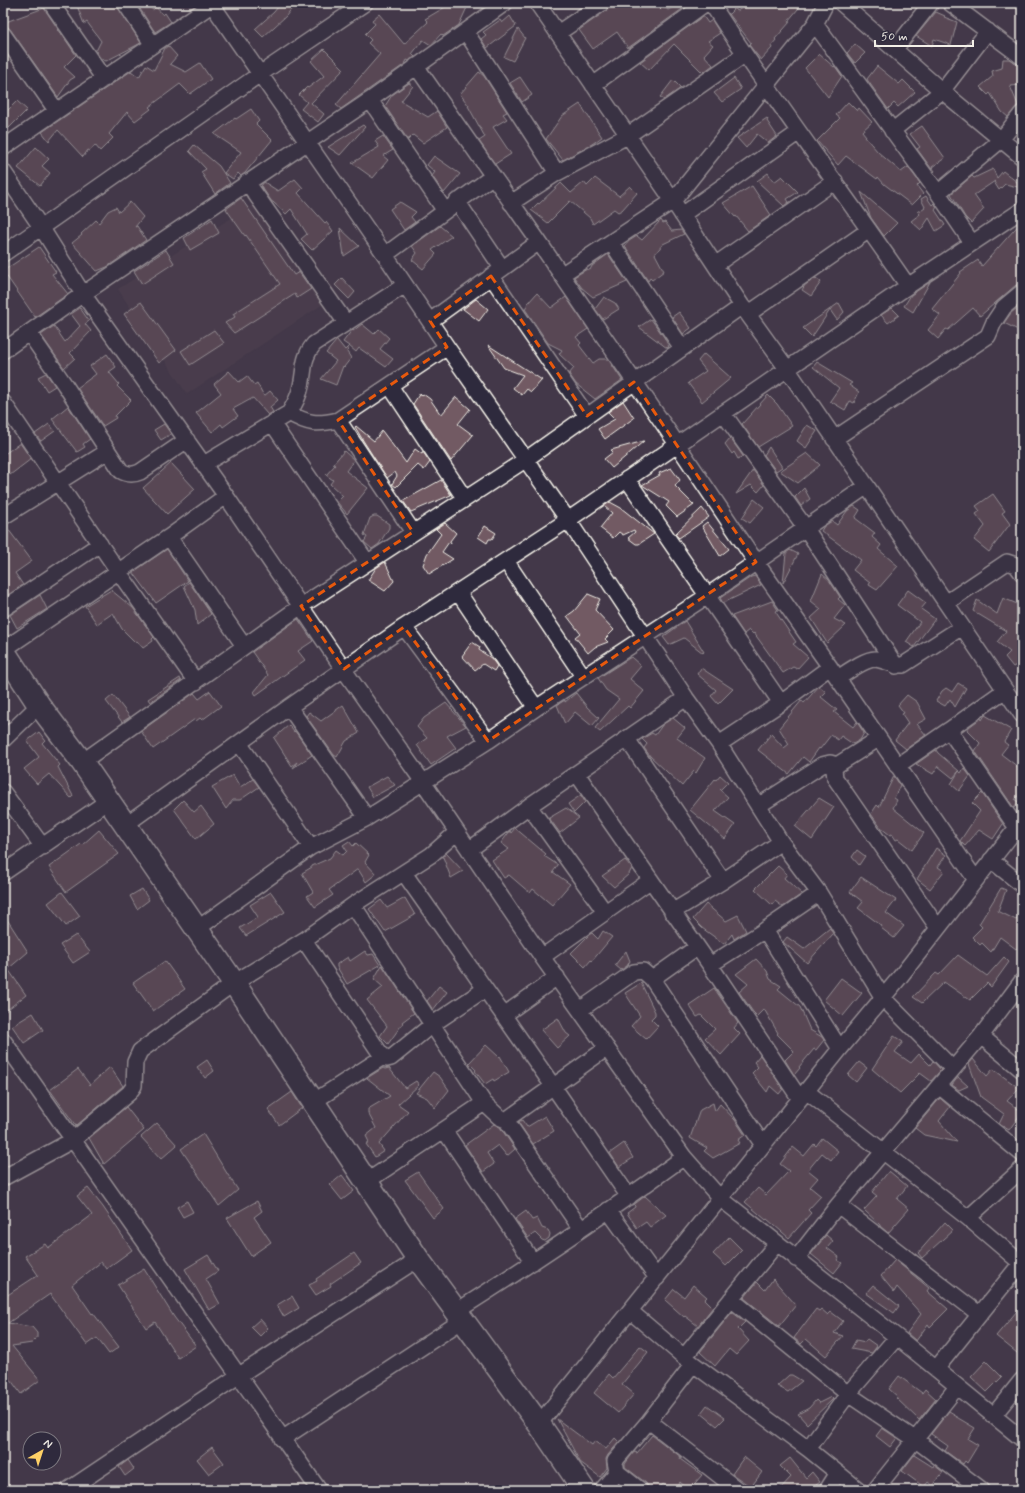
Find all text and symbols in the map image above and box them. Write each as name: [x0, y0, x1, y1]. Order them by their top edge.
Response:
scale bar: [875, 22, 973, 48]
text: 50 m: [881, 29, 908, 45]
north arrow: [22, 1431, 62, 1471]
text: N: [40, 1436, 55, 1452]

